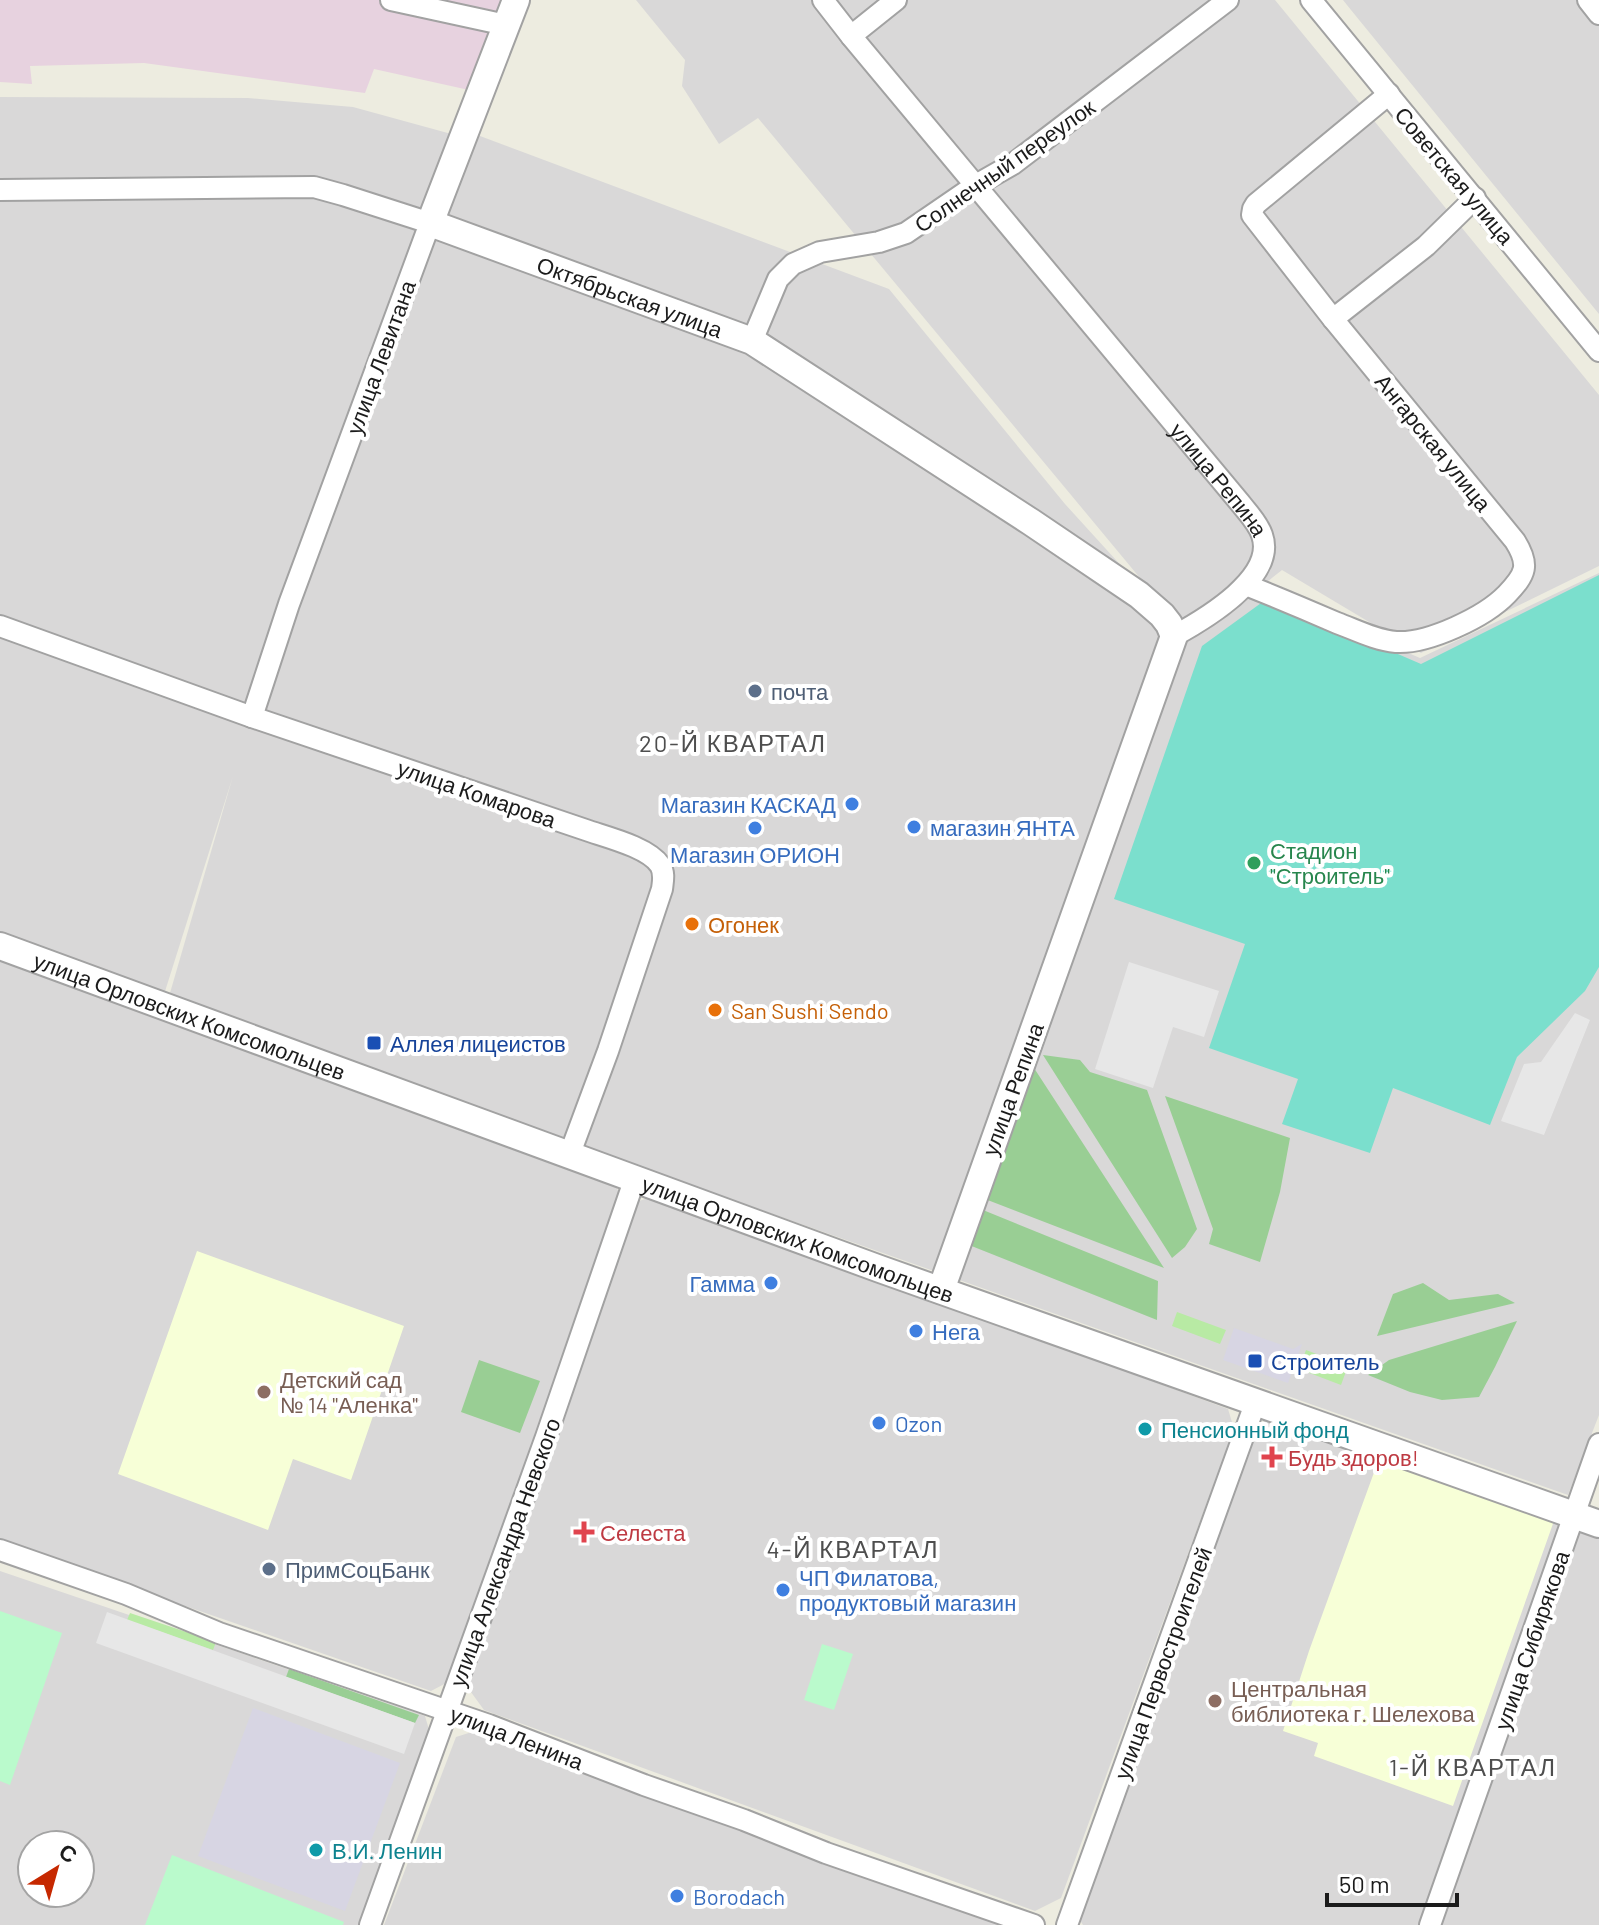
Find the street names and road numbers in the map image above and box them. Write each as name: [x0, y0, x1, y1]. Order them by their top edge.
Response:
street label: Солнечный переулок: [909, 93, 1100, 238]
street label: Советская улица: [1389, 101, 1520, 250]
street label: Октябрьская улица: [534, 250, 727, 342]
street label: улица Левитана: [340, 276, 421, 438]
street label: Ангарская улица: [1370, 368, 1498, 517]
street label: улица Репина: [1165, 417, 1274, 541]
street label: улица Комарова: [394, 754, 560, 833]
street label: улица Орловских Комсомольцев: [30, 947, 349, 1085]
street label: улица Репина: [976, 1018, 1049, 1159]
street label: улица Орловских Комсомольцев: [638, 1170, 957, 1307]
street label: улица Александра Невского: [443, 1414, 566, 1690]
street label: улица Первостроителей: [1108, 1543, 1217, 1783]
street label: улица Сибирякова: [1488, 1546, 1575, 1733]
street label: улица Ленина: [446, 1700, 588, 1775]

